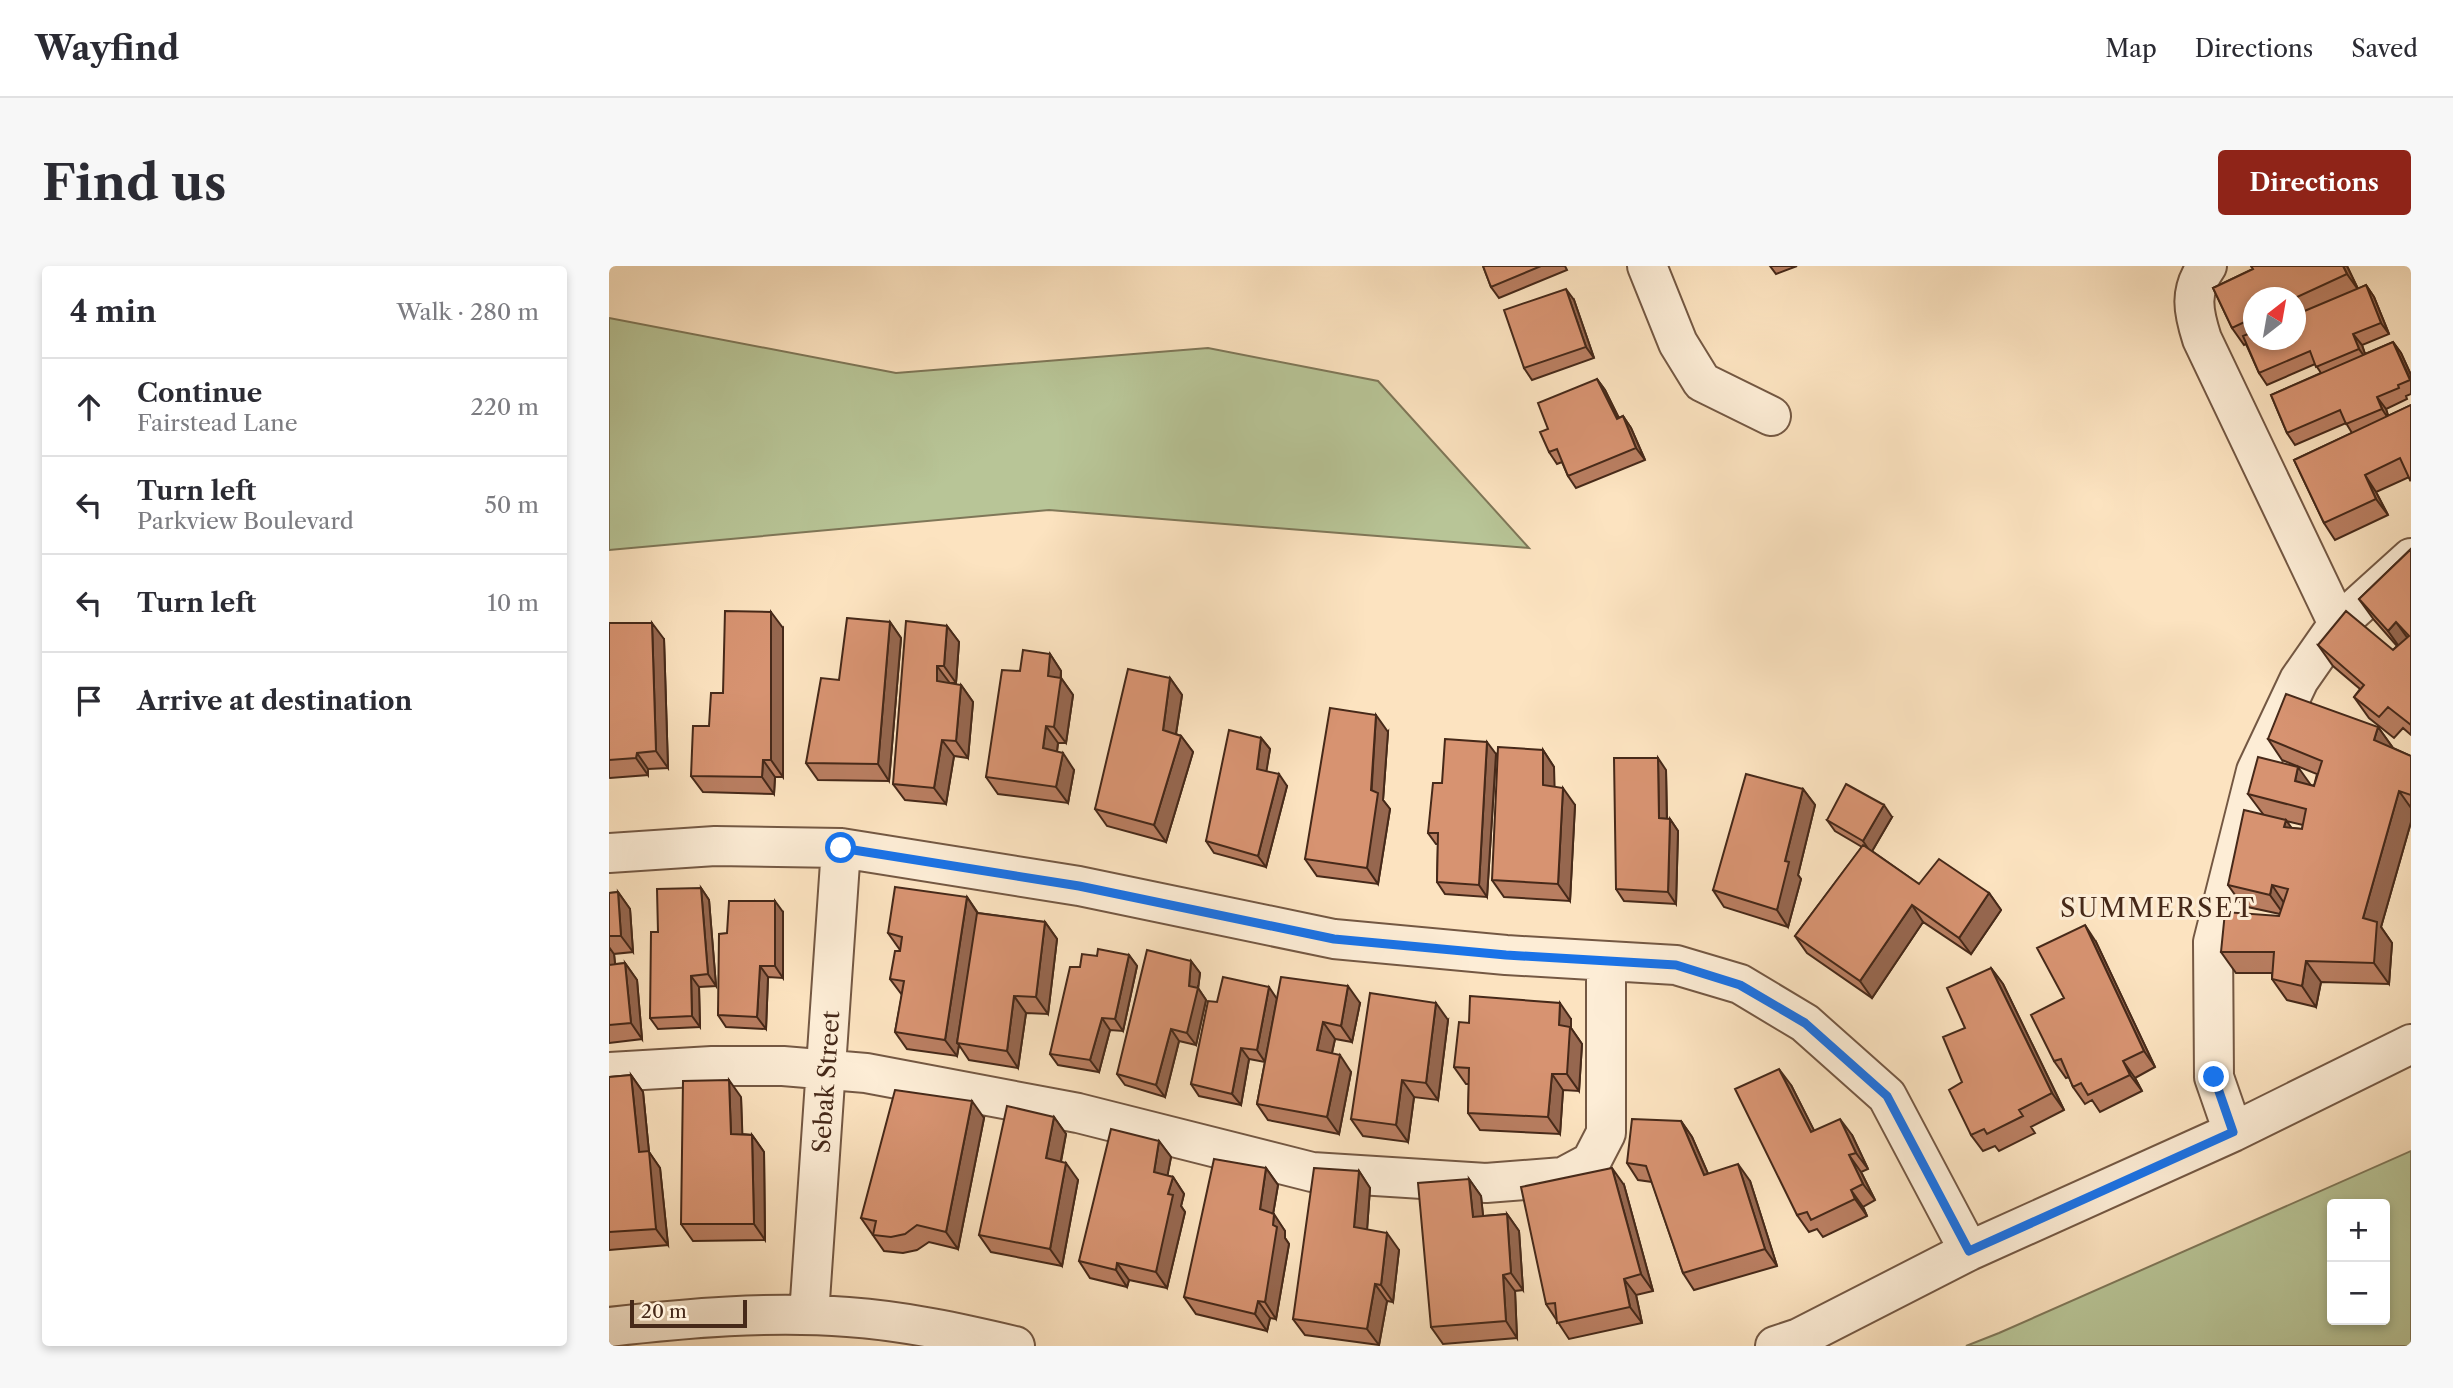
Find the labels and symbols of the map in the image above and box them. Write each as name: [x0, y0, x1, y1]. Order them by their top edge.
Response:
north arrow: [2243, 287, 2306, 350]
route start: [825, 832, 856, 863]
district label: SUMMERSET: [2060, 892, 2256, 924]
street label: Sebak Street: [807, 1009, 845, 1154]
route end: [2198, 1061, 2229, 1092]
scale bar: [630, 1297, 747, 1329]

